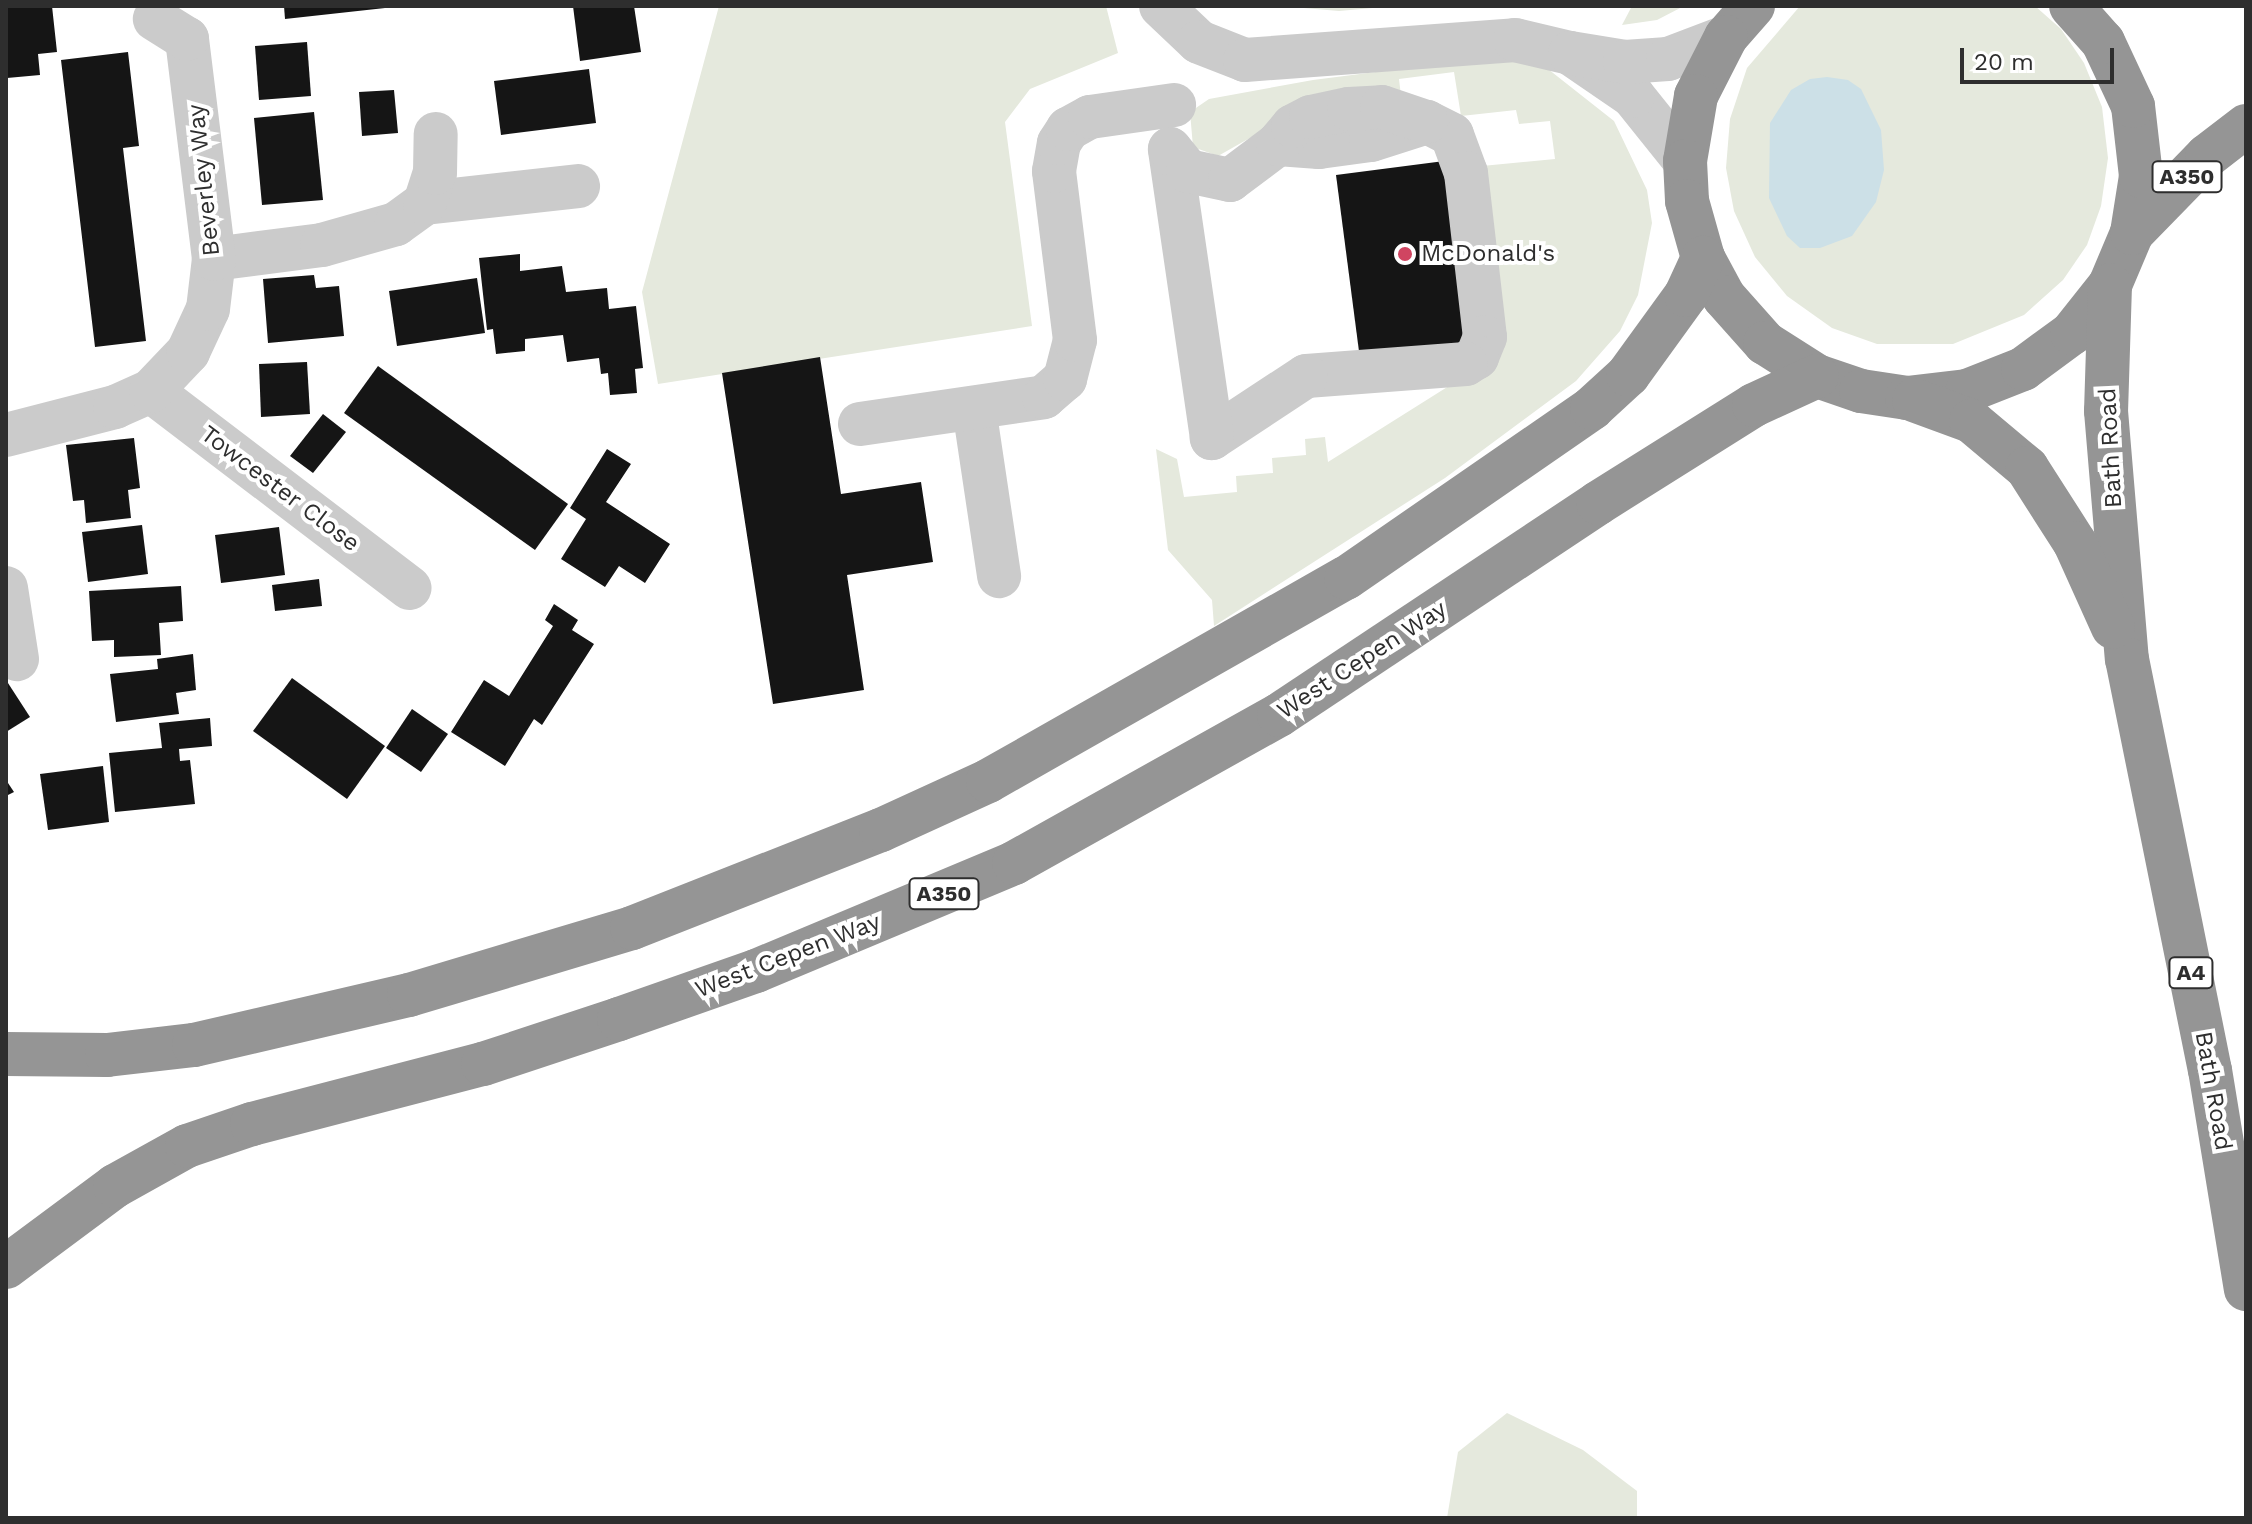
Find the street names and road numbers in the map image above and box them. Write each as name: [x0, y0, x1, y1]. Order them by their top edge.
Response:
street label: Beverley Way: [182, 102, 226, 258]
road number: A350: [2151, 159, 2223, 195]
street label: Bath Road: [2093, 387, 2129, 509]
street label: Towcester Close: [195, 420, 365, 558]
street label: West Cepen Way: [1272, 594, 1452, 726]
road number: A350: [908, 876, 980, 912]
street label: West Cepen Way: [691, 907, 885, 1005]
road number: A4: [2167, 955, 2215, 991]
street label: Bath Road: [2188, 1029, 2238, 1153]

